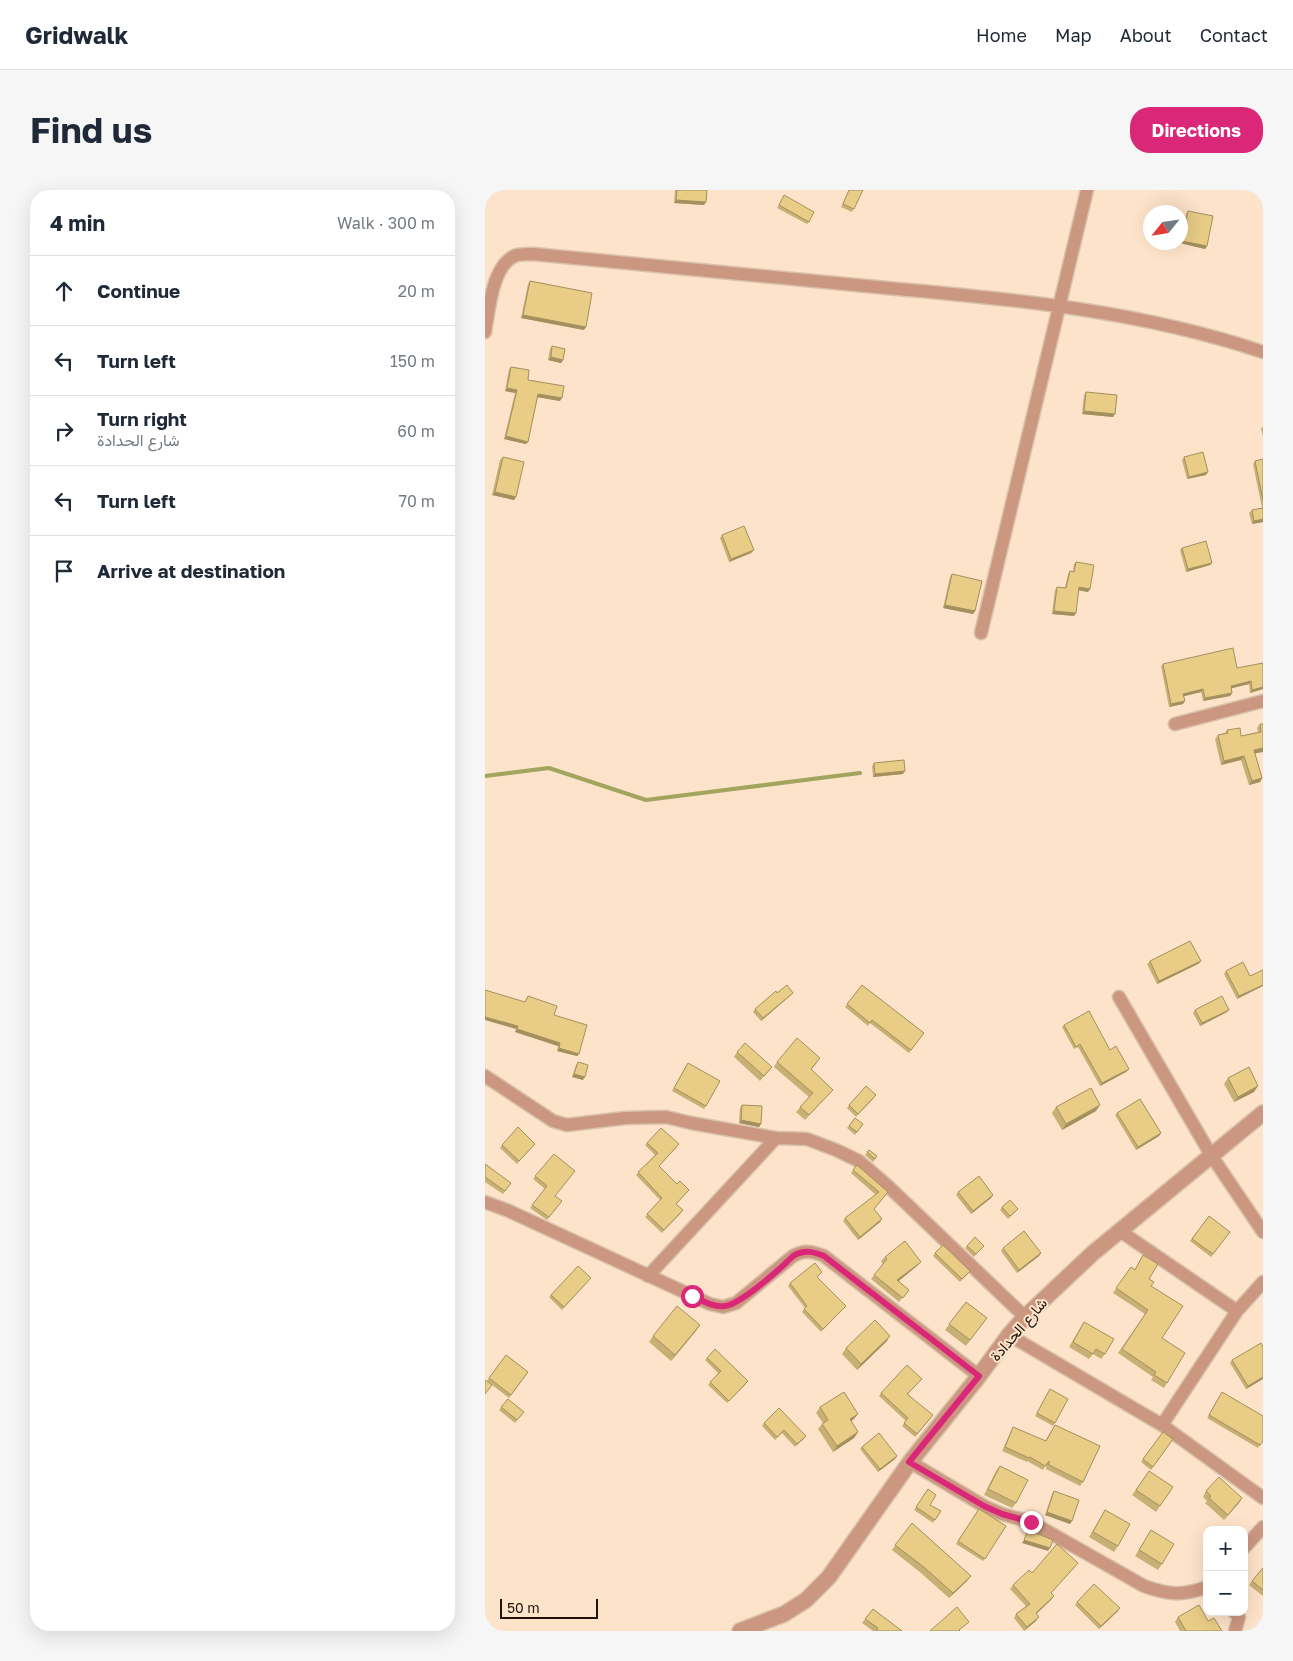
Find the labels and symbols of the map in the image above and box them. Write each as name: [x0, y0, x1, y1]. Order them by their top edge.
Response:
north arrow: [1143, 205, 1188, 250]
route start: [681, 1285, 704, 1308]
street label: شارع الحدادة: [986, 1294, 1053, 1366]
route end: [1020, 1511, 1043, 1534]
scale bar: [500, 1596, 597, 1619]

